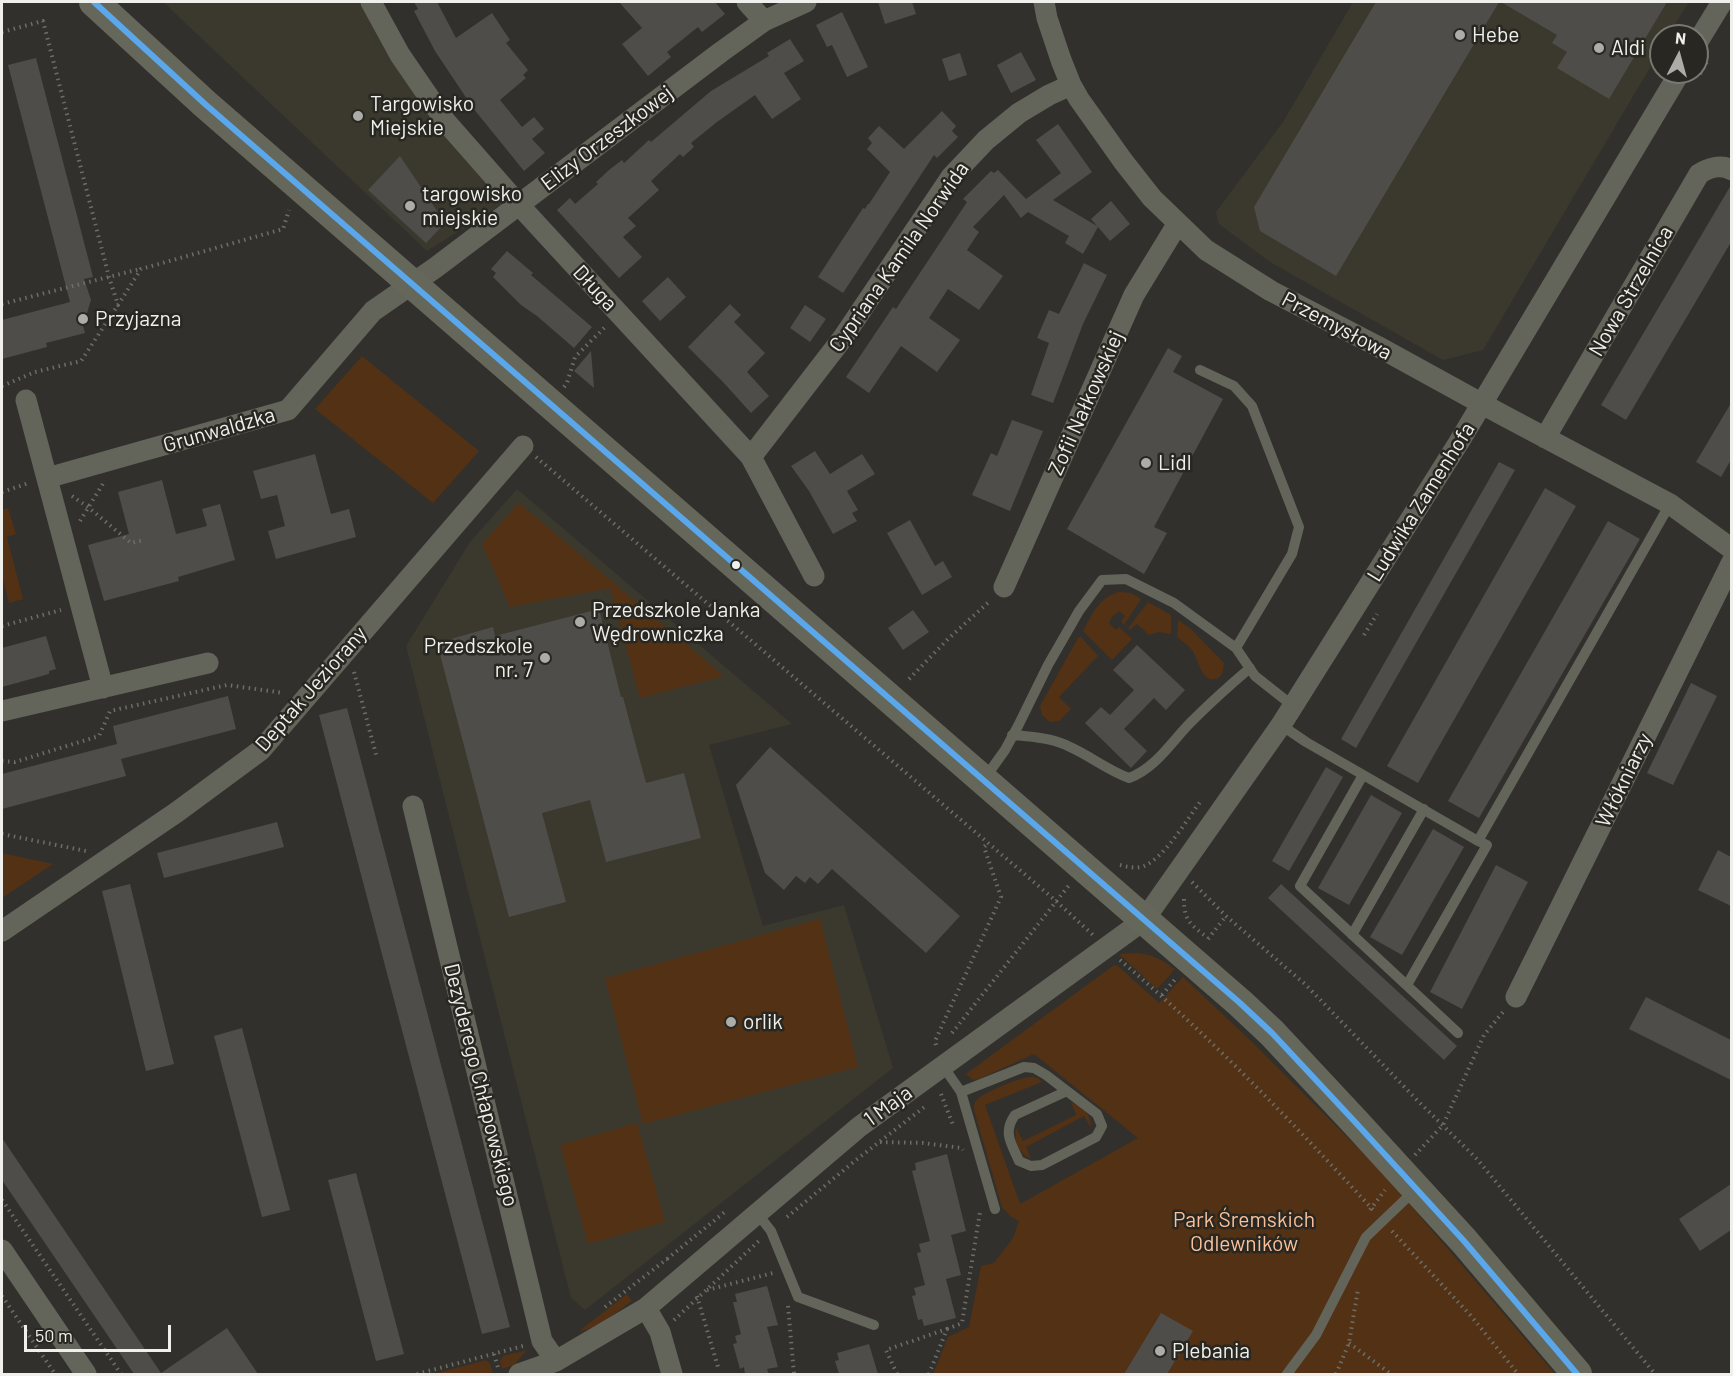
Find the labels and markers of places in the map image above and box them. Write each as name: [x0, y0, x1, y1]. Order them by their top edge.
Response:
place label: Hebe: [1472, 22, 1519, 48]
marker: Hebe: [1453, 28, 1467, 42]
place label: Aldi: [1611, 35, 1645, 61]
marker: Aldi: [1592, 41, 1606, 55]
place label: Targowisko Miejskie: [370, 91, 474, 141]
marker: Targowisko Miejskie: [351, 109, 365, 123]
place label: targowisko miejskie: [422, 181, 522, 231]
marker: targowisko miejskie: [403, 199, 417, 213]
place label: Przyjazna: [95, 306, 181, 332]
marker: Przyjazna: [76, 312, 90, 326]
place label: Lidl: [1158, 450, 1192, 476]
marker: Lidl: [1139, 456, 1153, 470]
unlabelled marker: [730, 559, 742, 571]
place label: Przedszkole Janka Wędrowniczka: [592, 597, 761, 647]
marker: Przedszkole Janka Wędrowniczka: [573, 615, 587, 629]
place label: Przedszkole nr. 7: [424, 633, 533, 683]
marker: Przedszkole nr. 7: [538, 651, 552, 665]
place label: orlik: [743, 1009, 783, 1035]
marker: orlik: [724, 1015, 738, 1029]
place label: Plebania: [1172, 1338, 1250, 1364]
marker: Plebania: [1153, 1344, 1167, 1358]

